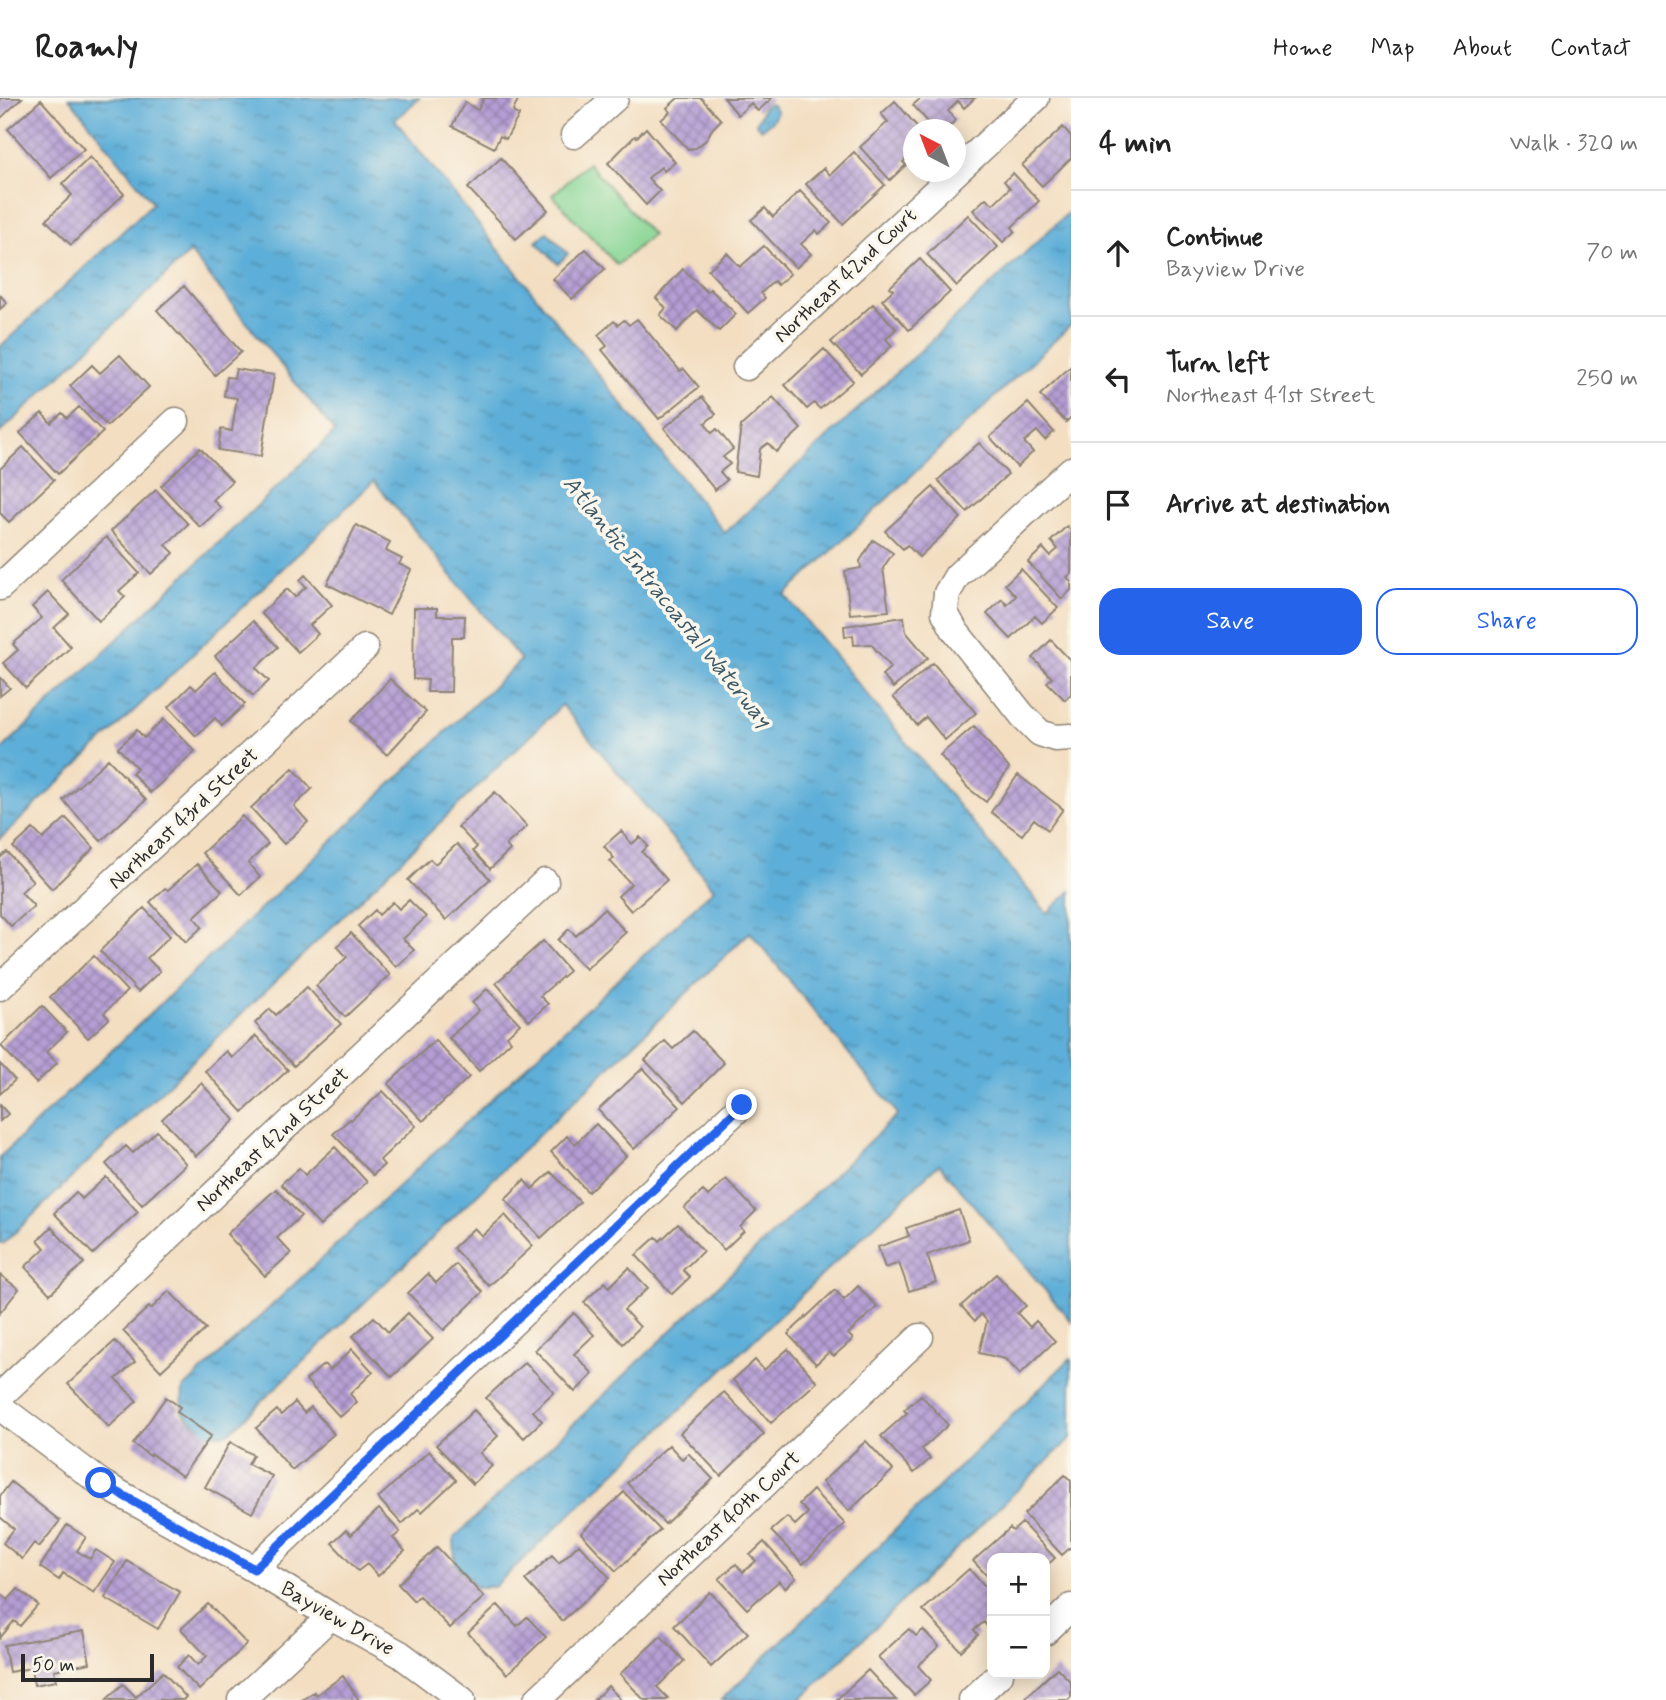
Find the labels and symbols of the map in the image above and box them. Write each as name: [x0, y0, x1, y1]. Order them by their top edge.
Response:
north arrow: [903, 119, 966, 182]
street label: Northeast 42nd Court: [768, 202, 923, 349]
water label: Atlantic Intracoastal Waterway: [555, 470, 778, 736]
street label: Northeast 43rd Street: [102, 741, 265, 896]
street label: Northeast 42nd Street: [190, 1061, 356, 1218]
route end: [726, 1089, 757, 1120]
street label: Northeast 40th Court: [651, 1444, 807, 1593]
route start: [85, 1467, 116, 1498]
street label: Bayview Drive: [276, 1575, 399, 1663]
scale bar: [21, 1651, 154, 1683]

